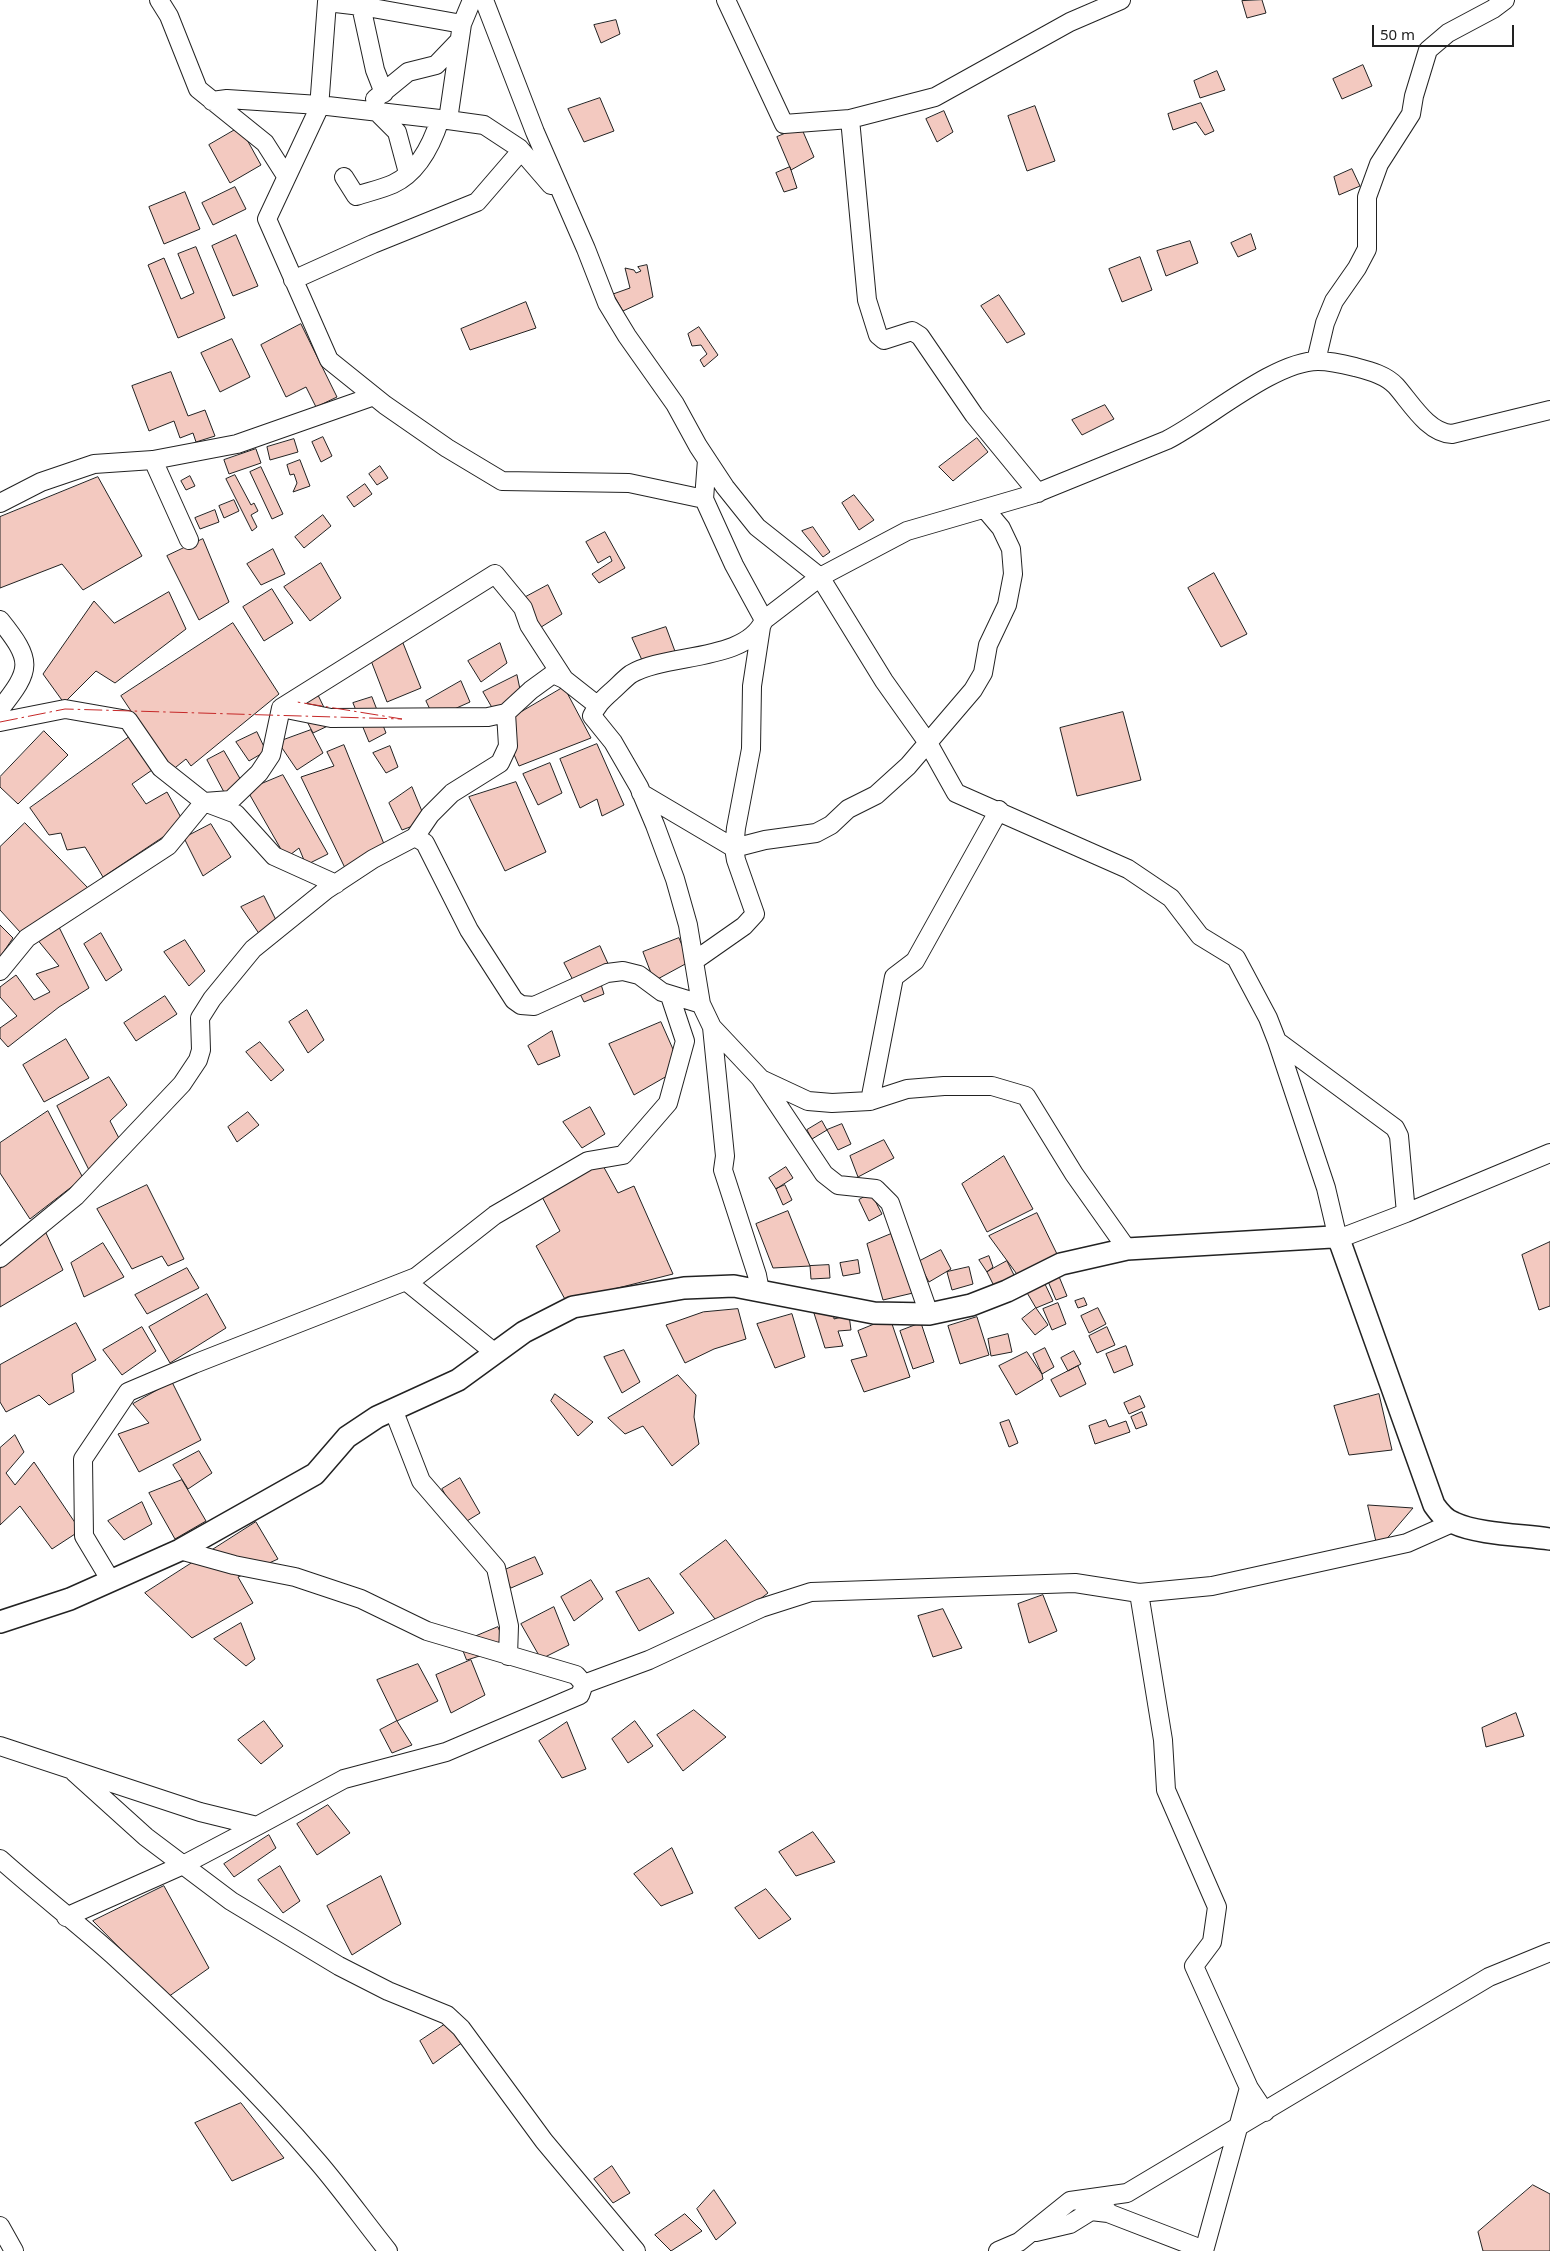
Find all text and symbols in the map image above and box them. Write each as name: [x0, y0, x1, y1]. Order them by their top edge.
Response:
scale bar: [1375, 15, 1518, 47]
text: 50 m: [1380, 24, 1415, 44]

